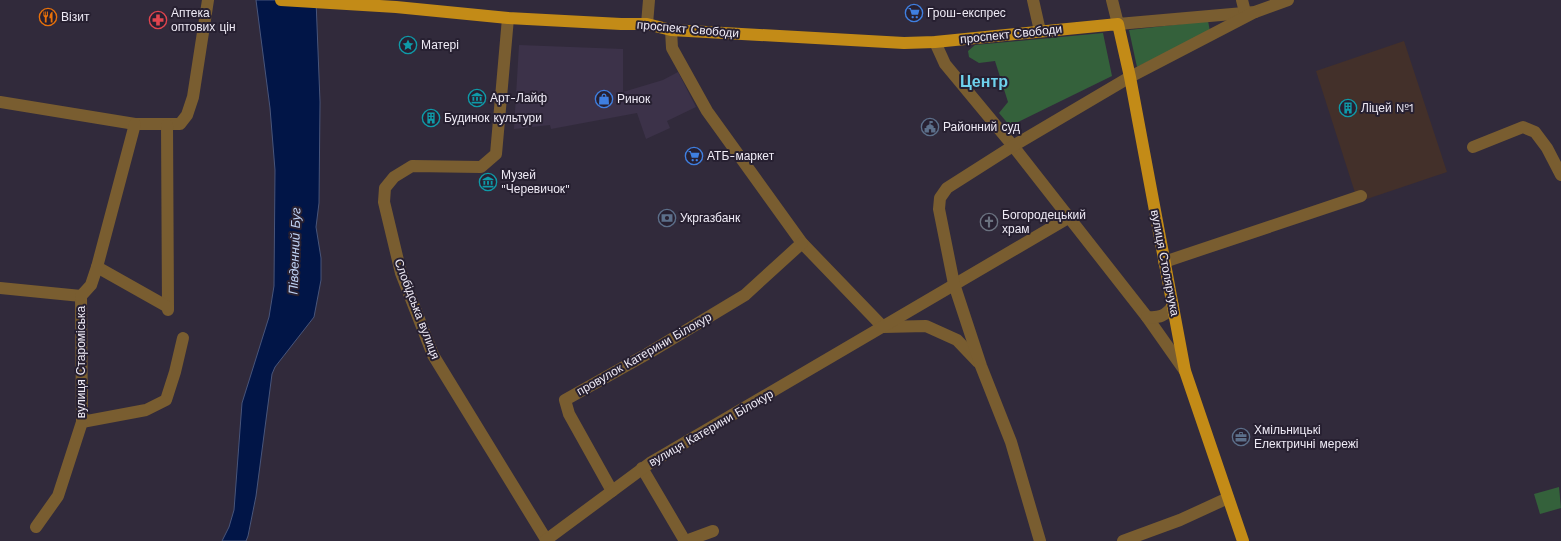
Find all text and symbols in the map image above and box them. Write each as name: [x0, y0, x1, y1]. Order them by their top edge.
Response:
supermarket icon: Грош-експрес: [904, 3, 924, 23]
place label: Аптека оптових цін: [171, 6, 236, 34]
place label: Грош-експрес: [927, 6, 1006, 20]
restaurant icon: Візит: [38, 7, 58, 27]
place label: Візит: [61, 10, 90, 24]
pharmacy icon: Аптека оптових цін: [148, 10, 168, 30]
street label: проспект Свободи: [636, 18, 740, 40]
street label: проспект Свободи: [959, 22, 1063, 46]
place icon: Матері: [398, 35, 418, 55]
place label: Матері: [421, 38, 459, 52]
district label: Центр: [960, 72, 1008, 91]
museum icon: Арт-Лайф: [467, 88, 487, 108]
shop icon: Ринок: [594, 89, 614, 109]
place label: Арт-Лайф: [490, 91, 547, 105]
place label: Ринок: [617, 92, 651, 106]
building icon: Ліцей №1: [1338, 98, 1358, 118]
place label: Ліцей №1: [1361, 101, 1414, 115]
building icon: Будинок культури: [421, 108, 441, 128]
place label: Будинок культури: [444, 111, 542, 125]
public building icon: Районний суд: [920, 117, 940, 137]
place label: Районний суд: [943, 120, 1020, 134]
supermarket icon: АТБ-маркет: [684, 146, 704, 166]
place label: АТБ-маркет: [707, 149, 775, 163]
place label: Музей "Черевичок": [501, 168, 570, 196]
museum icon: Музей "Черевичок": [478, 172, 498, 192]
water label: Південний Буг: [285, 206, 304, 295]
bank icon: Укргазбанк: [657, 208, 677, 228]
place label: Богородецький храм: [1002, 208, 1086, 236]
street label: вулиця Столярчука: [1148, 209, 1182, 318]
place label: Укргазбанк: [680, 211, 741, 225]
church icon: Богородецький храм: [979, 212, 999, 232]
street label: Слобідська вулиця: [391, 257, 443, 361]
street label: вулиця Староміська: [74, 305, 88, 418]
street label: провулок Катерини Білокур: [574, 309, 714, 398]
street label: вулиця Катерини Білокур: [646, 386, 776, 469]
place label: Хмільницькі Електричні мережі: [1254, 423, 1358, 451]
office icon: Хмільницькі Електричні мережі: [1231, 427, 1251, 447]

